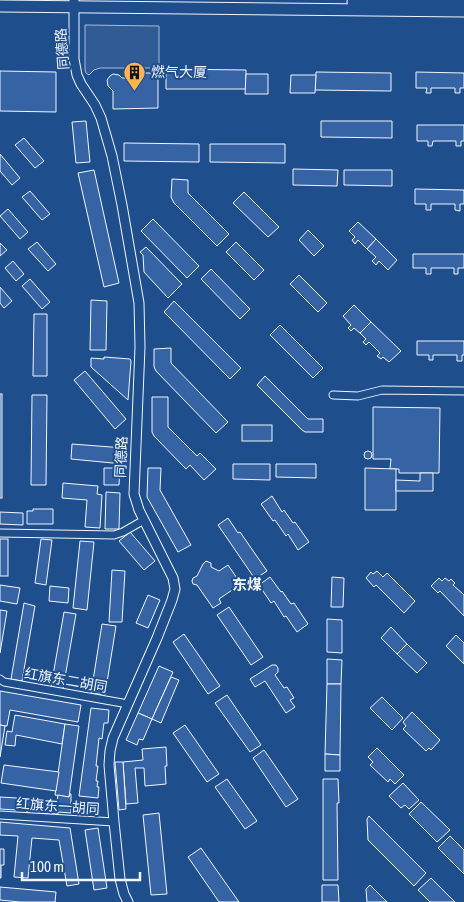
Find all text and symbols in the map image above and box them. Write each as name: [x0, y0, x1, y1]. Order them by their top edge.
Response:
street label: 同德路: [53, 27, 71, 71]
building icon: 燃气大厦: [123, 60, 147, 91]
place label: 燃气大厦: [151, 64, 207, 80]
street label: 同德路: [112, 436, 130, 478]
district label: 东煤: [232, 576, 262, 593]
street label: 红旗东二胡同: [23, 665, 109, 695]
street label: 红旗东一胡同: [16, 795, 100, 817]
scale bar: [22, 850, 140, 882]
text: 100 m: [30, 858, 64, 875]

